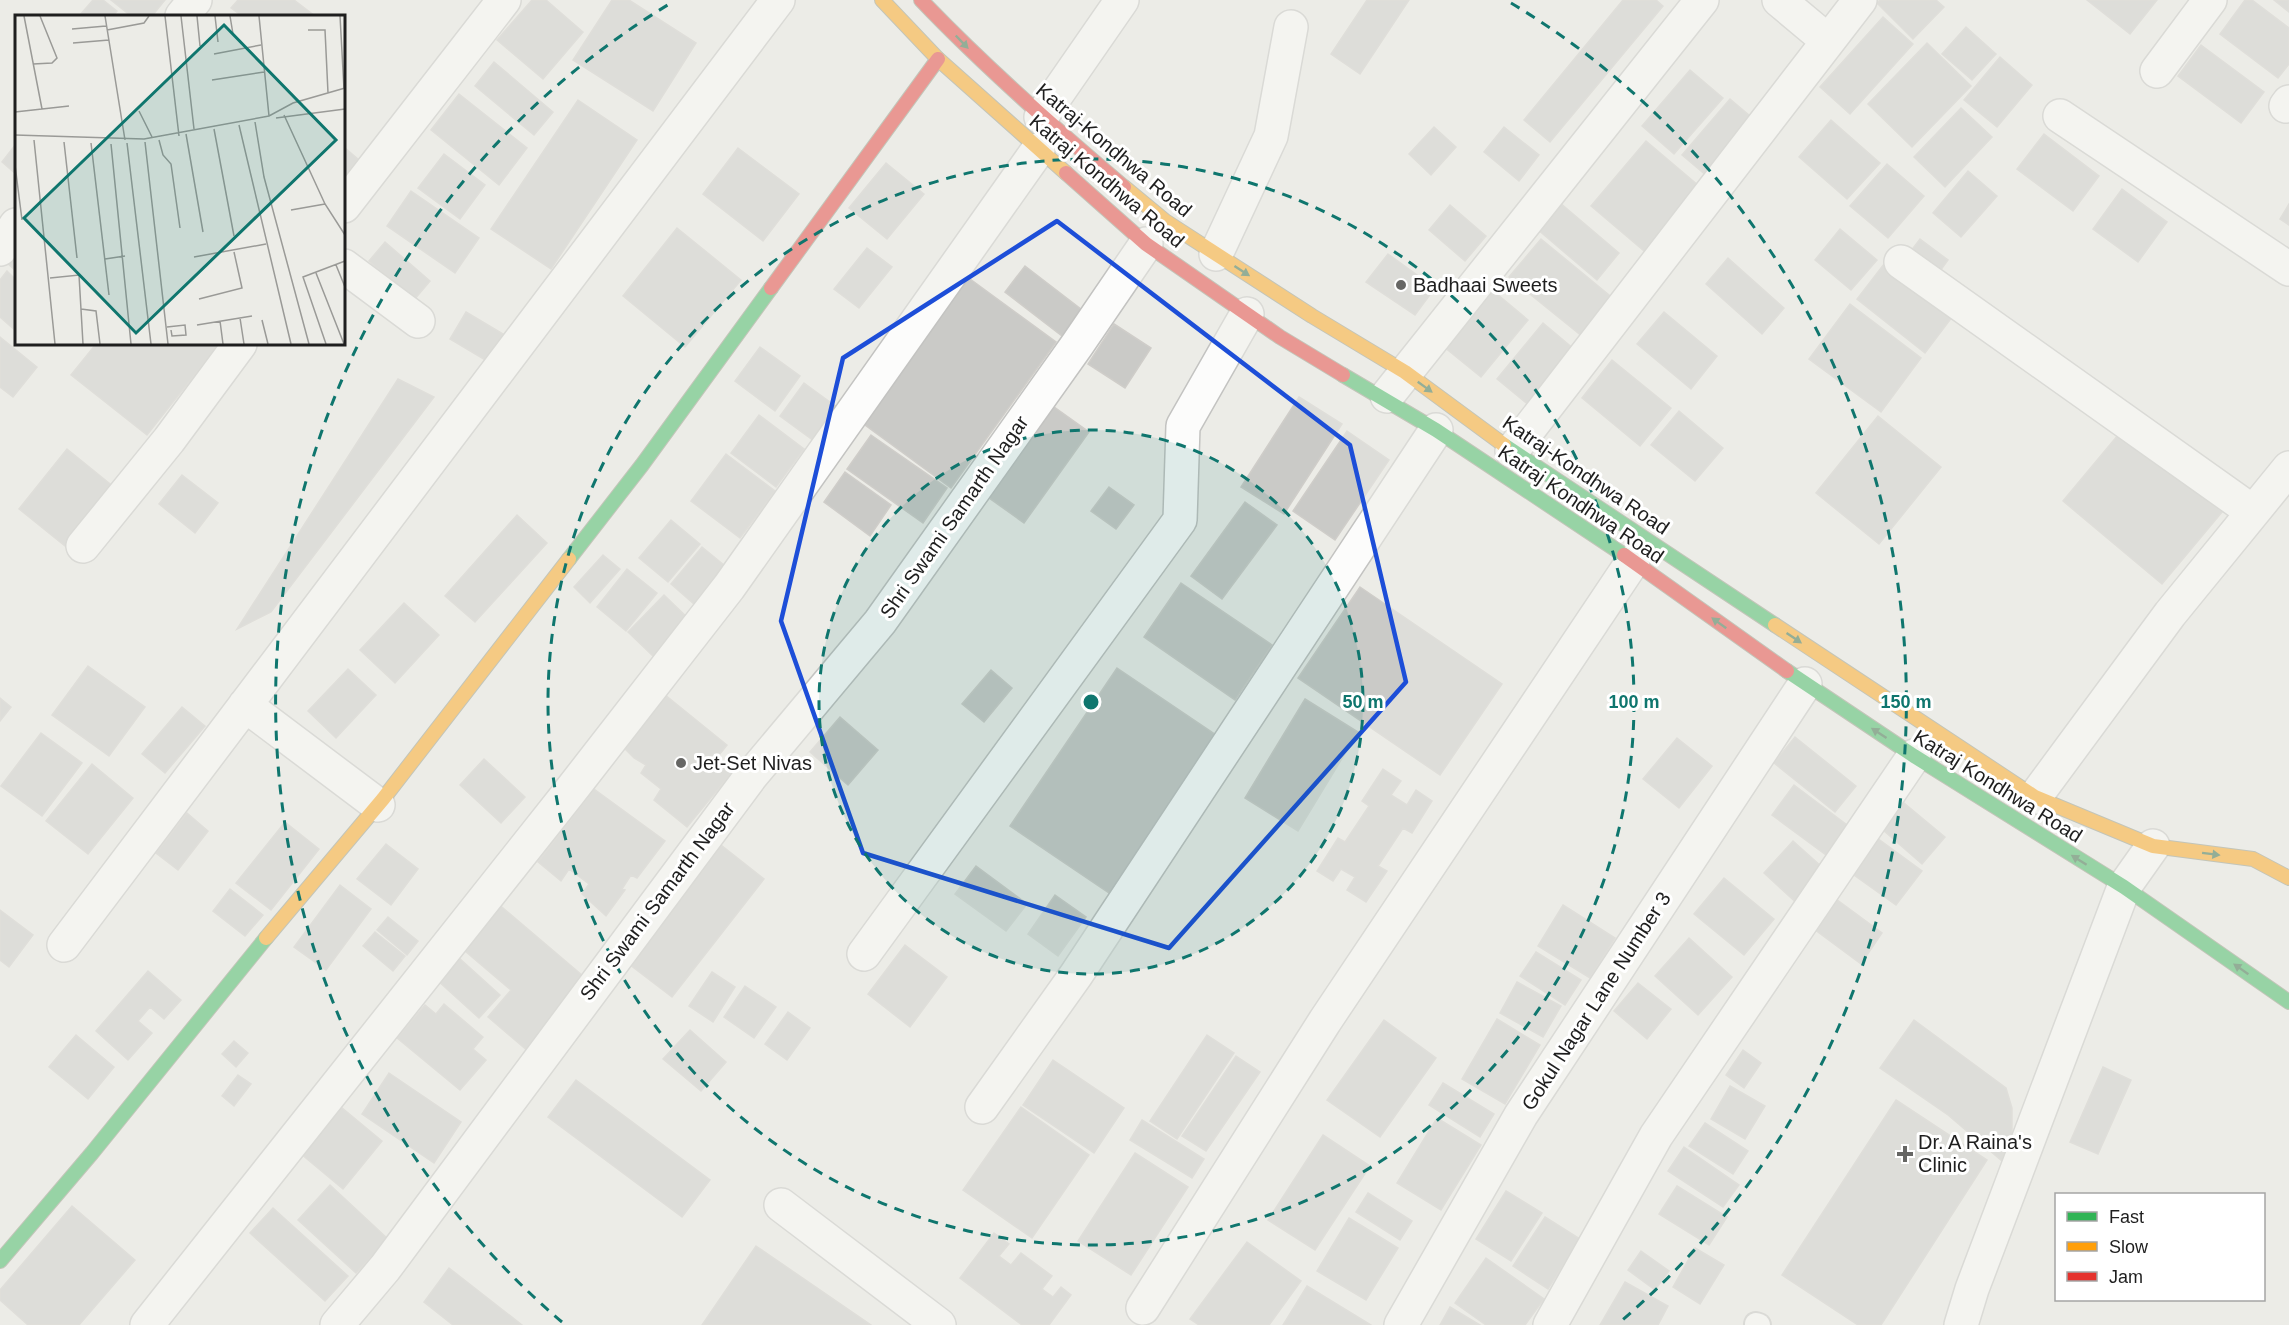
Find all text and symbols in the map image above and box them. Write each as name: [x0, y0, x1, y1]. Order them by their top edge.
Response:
inset map: [15, 15, 345, 345]
one-way arrow: [954, 35, 968, 49]
street label: Katraj-Kondhwa Road: [1032, 79, 1196, 221]
street label: Katraj Kondhwa Road: [1025, 110, 1189, 252]
one-way arrow: [1234, 265, 1251, 276]
place label: Badhaai Sweets: [1413, 274, 1558, 296]
marker: Badhaai Sweets: [1394, 278, 1408, 292]
one-way arrow: [1416, 381, 1432, 393]
street label: Shri Swami Samarth Nagar: [875, 411, 1033, 623]
street label: Katraj-Kondhwa Road: [1499, 411, 1673, 539]
street label: Katraj Kondhwa Road: [1494, 440, 1668, 568]
one-way arrow: [1711, 617, 1726, 629]
one-way arrow: [1786, 632, 1803, 643]
centre of rings: [1081, 692, 1101, 712]
text: 50 m: [1342, 692, 1384, 712]
text: 100 m: [1608, 692, 1660, 712]
text: 150 m: [1880, 692, 1932, 712]
street label: Katraj Kondhwa Road: [1910, 725, 2086, 847]
one-way arrow: [1871, 728, 1887, 739]
place label: Jet-Set Nivas: [693, 752, 812, 774]
marker: Jet-Set Nivas: [674, 756, 688, 770]
street label: Shri Swami Samarth Nagar: [575, 797, 739, 1004]
one-way arrow: [2202, 849, 2221, 859]
one-way arrow: [2071, 854, 2088, 865]
street label: Gokul Nagar Lane Number 3: [1517, 888, 1675, 1114]
one-way arrow: [2233, 964, 2249, 975]
place label: Dr. A Raina's Clinic: [1918, 1131, 2032, 1176]
marker: Dr. A Raina's Clinic: [1896, 1145, 1914, 1163]
legend: [2055, 1193, 2265, 1301]
text: Fast: [2109, 1207, 2144, 1227]
text: Slow: [2109, 1237, 2149, 1257]
text: Jam: [2109, 1267, 2143, 1287]

